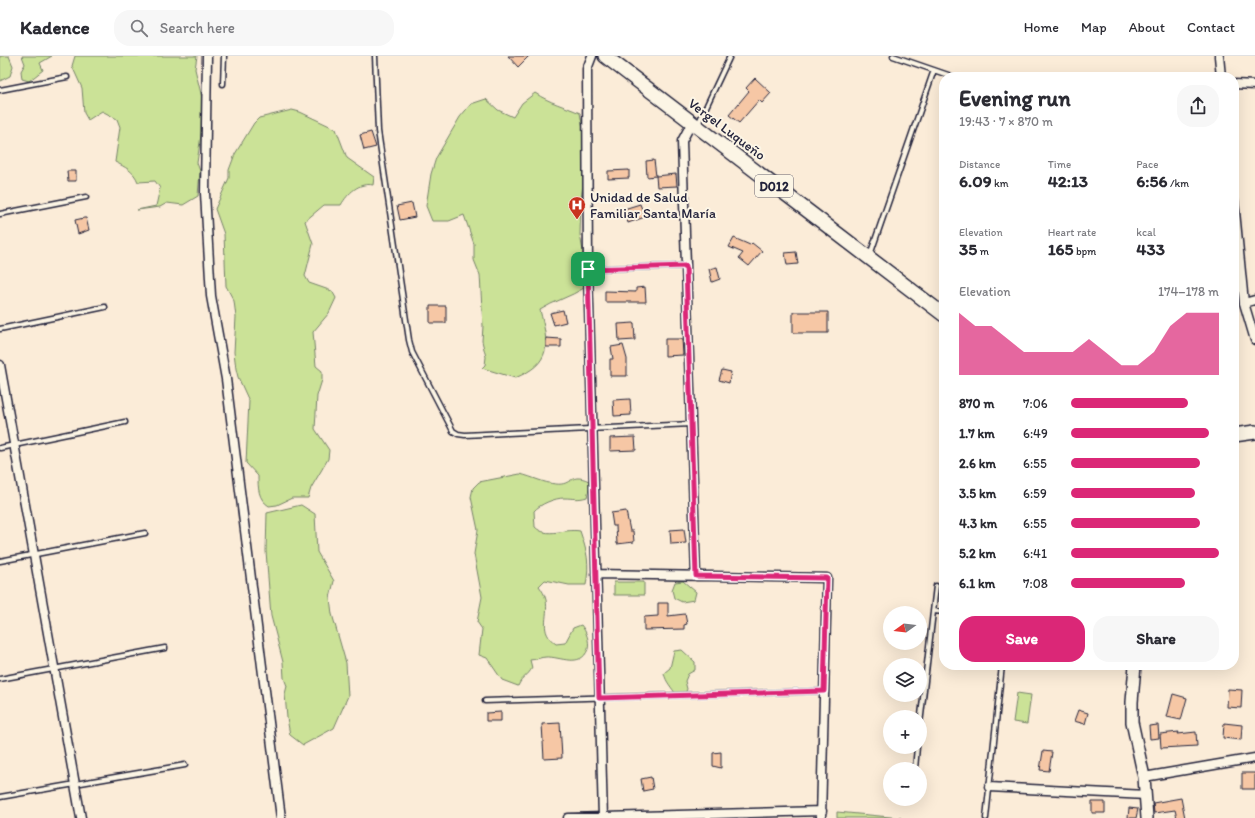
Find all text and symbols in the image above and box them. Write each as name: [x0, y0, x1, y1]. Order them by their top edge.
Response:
search box: [114, 10, 394, 46]
text: Kadence: [20, 16, 90, 39]
icon: search: [128, 17, 150, 39]
text: Search here: [160, 19, 235, 37]
text: Home: [1024, 19, 1059, 36]
text: Map: [1081, 19, 1107, 36]
text: About: [1129, 19, 1165, 36]
text: Contact: [1187, 19, 1235, 36]
text: Evening run: [959, 85, 1071, 112]
button: share: [1177, 85, 1219, 127]
street label: Vergel Luqueño: [685, 95, 769, 164]
text: 19:43 · 7 × 870 m: [959, 114, 1053, 129]
text: Distance: [959, 158, 1000, 171]
text: Time: [1048, 158, 1071, 171]
text: Pace: [1136, 158, 1158, 171]
text: 6.09: [959, 171, 992, 191]
text: 42:13: [1048, 171, 1088, 191]
text: 6:56: [1136, 171, 1167, 191]
road number: D012: [755, 175, 793, 197]
text: km: [992, 177, 1009, 190]
text: /km: [1167, 177, 1189, 190]
place label: Unidad de Salud Familiar Santa María: [590, 189, 716, 222]
hospital icon: Unidad de Salud Familiar Santa María: [567, 195, 587, 220]
text: Elevation: [959, 226, 1003, 239]
text: Heart rate: [1048, 226, 1096, 239]
text: kcal: [1136, 226, 1156, 239]
text: 35: [959, 239, 977, 259]
text: 165: [1048, 239, 1073, 259]
text: 433: [1136, 239, 1165, 259]
text: m: [977, 245, 989, 258]
text: bpm: [1073, 245, 1096, 258]
pin: [571, 252, 605, 286]
icon: arrive: [577, 258, 599, 280]
text: Elevation: [959, 284, 1011, 299]
text: 174–178 m: [1158, 284, 1219, 299]
text: 870 m: [959, 396, 994, 411]
text: 7:06: [1023, 396, 1048, 411]
text: 1.7 km: [959, 426, 995, 441]
text: 6:49: [1023, 426, 1048, 441]
text: 2.6 km: [959, 456, 996, 471]
text: 6:55: [1023, 456, 1047, 471]
text: 3.5 km: [959, 486, 996, 501]
text: 6:59: [1023, 486, 1047, 501]
text: 4.3 km: [959, 516, 997, 531]
text: 6:55: [1023, 516, 1047, 531]
text: 5.2 km: [959, 546, 996, 561]
text: 6:41: [1023, 546, 1047, 561]
text: 6.1 km: [959, 576, 995, 591]
text: 7:08: [1023, 576, 1048, 591]
north arrow: [883, 606, 927, 650]
map controls: [883, 606, 927, 806]
button: Save: [959, 616, 1085, 662]
button: Share: [1093, 616, 1219, 662]
button: layers: [883, 658, 927, 702]
button: +: [883, 710, 927, 754]
button: −: [883, 762, 927, 806]

